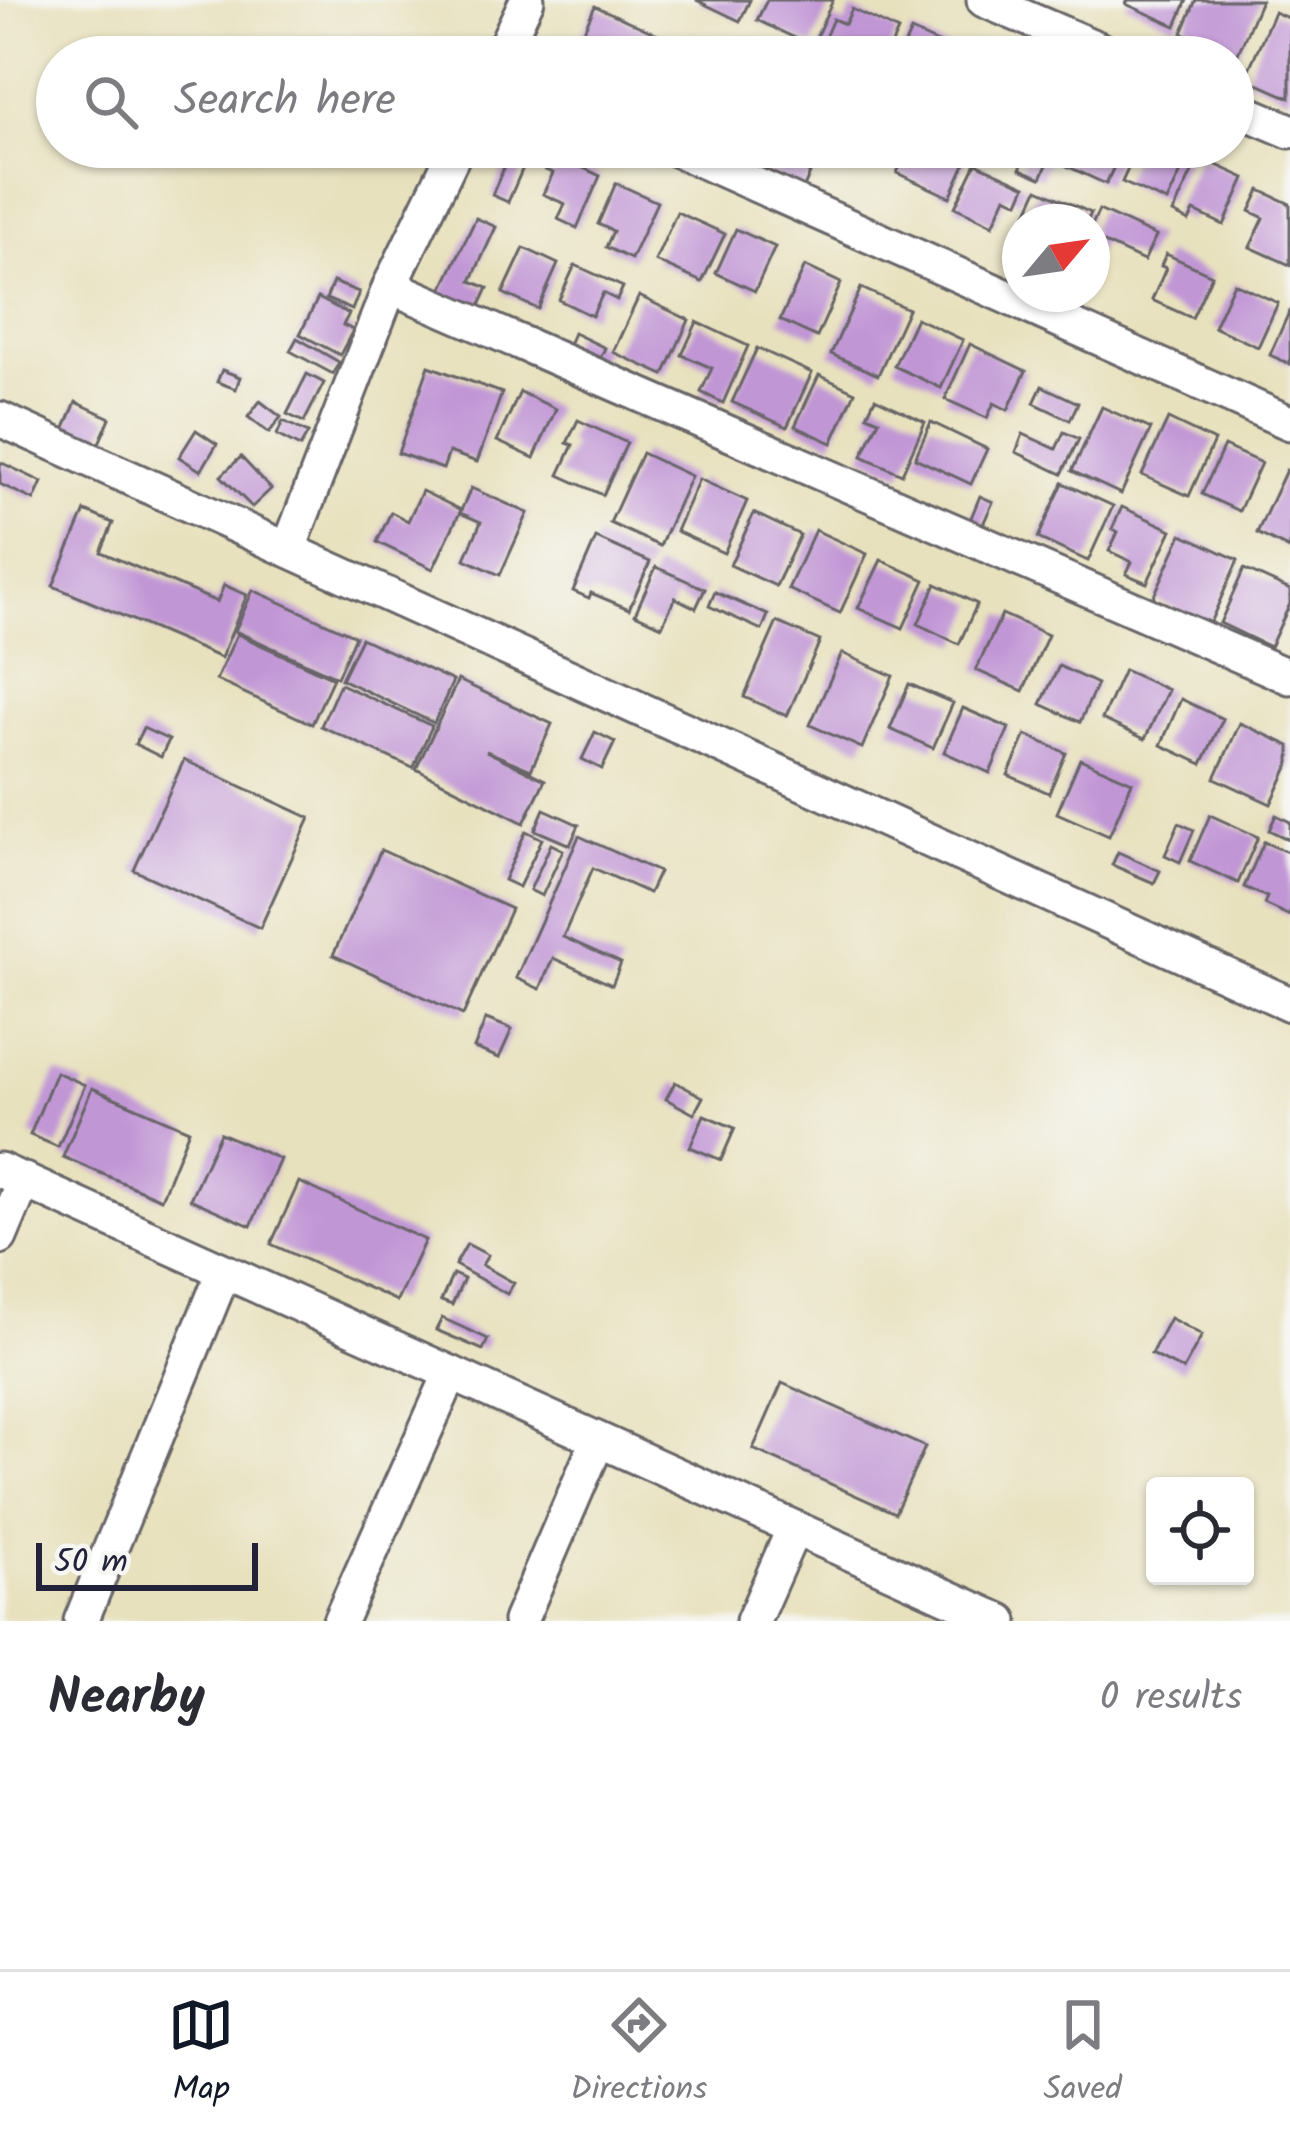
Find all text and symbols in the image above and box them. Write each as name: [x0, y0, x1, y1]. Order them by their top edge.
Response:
search box: [36, 36, 1254, 168]
text: Search here: [174, 66, 396, 138]
icon: search: [78, 69, 144, 135]
north arrow: [1002, 204, 1110, 312]
map controls: [1146, 1477, 1254, 1585]
button: locate: [1146, 1477, 1254, 1585]
scale bar: [36, 1537, 258, 1590]
text: 50 m: [54, 1537, 128, 1590]
text: Nearby: [48, 1659, 205, 1740]
text: 0 results: [1100, 1668, 1242, 1730]
tab: Map: [168, 1992, 234, 2117]
tab: Directions: [570, 1992, 707, 2117]
tab: Saved: [1044, 1992, 1122, 2117]

